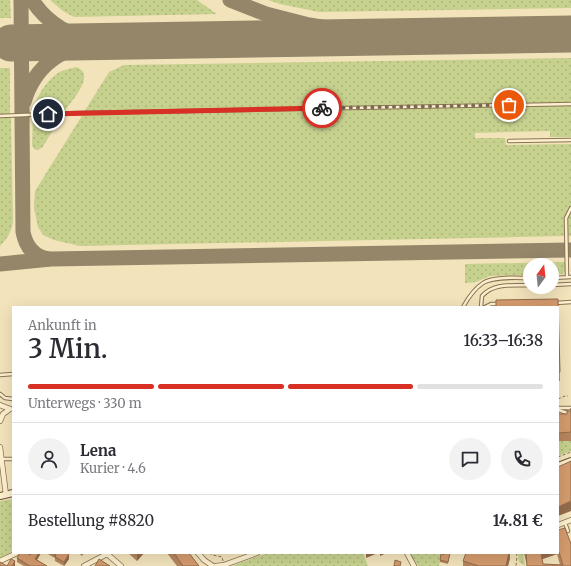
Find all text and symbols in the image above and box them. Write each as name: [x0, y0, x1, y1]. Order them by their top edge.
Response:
courier: [302, 88, 342, 128]
pin: [492, 88, 526, 122]
icon: bag: [498, 94, 520, 116]
pin: [31, 97, 65, 131]
icon: bike: [311, 97, 333, 119]
icon: home: [37, 103, 59, 125]
north arrow: [523, 258, 559, 294]
map controls: [523, 258, 559, 294]
text: Ankunft in: [28, 317, 97, 334]
text: 16:33–16:38: [463, 331, 543, 350]
text: 3 Min.: [28, 332, 107, 365]
text: Unterwegs · 330 m: [28, 395, 142, 412]
button: person: [28, 438, 70, 480]
button: chat: [449, 438, 491, 480]
button: phone: [501, 438, 543, 480]
text: Lena: [80, 441, 116, 460]
text: Kurier · 4.6: [80, 460, 146, 477]
text: Bestellung #8820: [28, 511, 154, 530]
text: 14.81 €: [493, 511, 543, 530]

